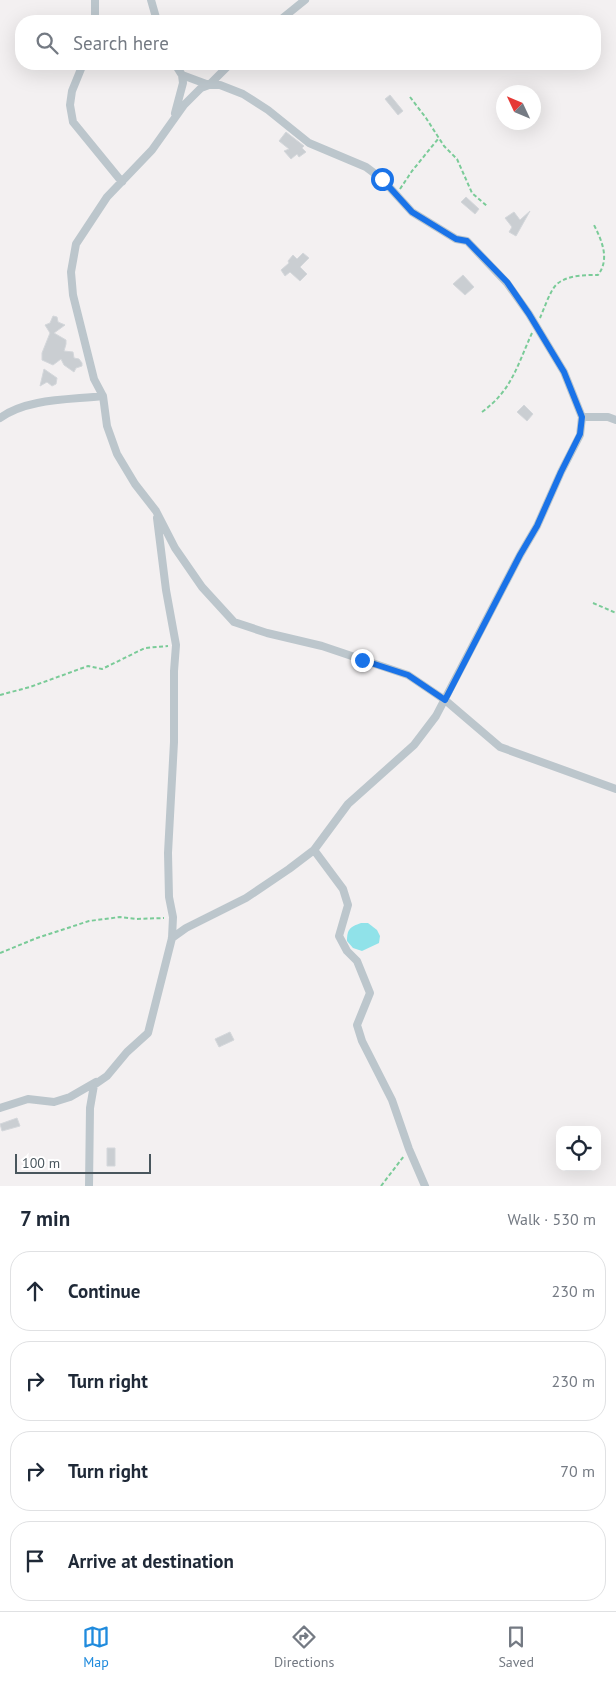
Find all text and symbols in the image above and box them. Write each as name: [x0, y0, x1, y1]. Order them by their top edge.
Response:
search box: [15, 15, 601, 70]
icon: search: [33, 29, 61, 57]
text: Search here: [73, 31, 169, 55]
north arrow: [496, 85, 541, 130]
route start: [371, 168, 394, 191]
route end: [351, 649, 374, 672]
map controls: [556, 1126, 601, 1171]
button: locate: [556, 1126, 601, 1171]
scale bar: [15, 1151, 151, 1174]
text: 100 m: [22, 1154, 60, 1172]
text: 7 min: [20, 1205, 70, 1232]
text: Walk · 530 m: [507, 1209, 596, 1229]
icon: ahead: [21, 1277, 49, 1305]
text: Continue: [68, 1279, 140, 1303]
text: 230 m: [552, 1281, 595, 1301]
icon: right: [21, 1367, 49, 1395]
text: Turn right: [68, 1369, 148, 1393]
text: 230 m: [552, 1371, 595, 1391]
icon: right: [21, 1457, 49, 1485]
text: Turn right: [68, 1459, 148, 1483]
text: 70 m: [560, 1461, 595, 1481]
icon: arrive: [21, 1547, 49, 1575]
text: Arrive at destination: [68, 1549, 234, 1573]
tab: Map: [82, 1623, 110, 1671]
tab: Directions: [274, 1623, 334, 1671]
tab: Saved: [498, 1623, 534, 1671]

